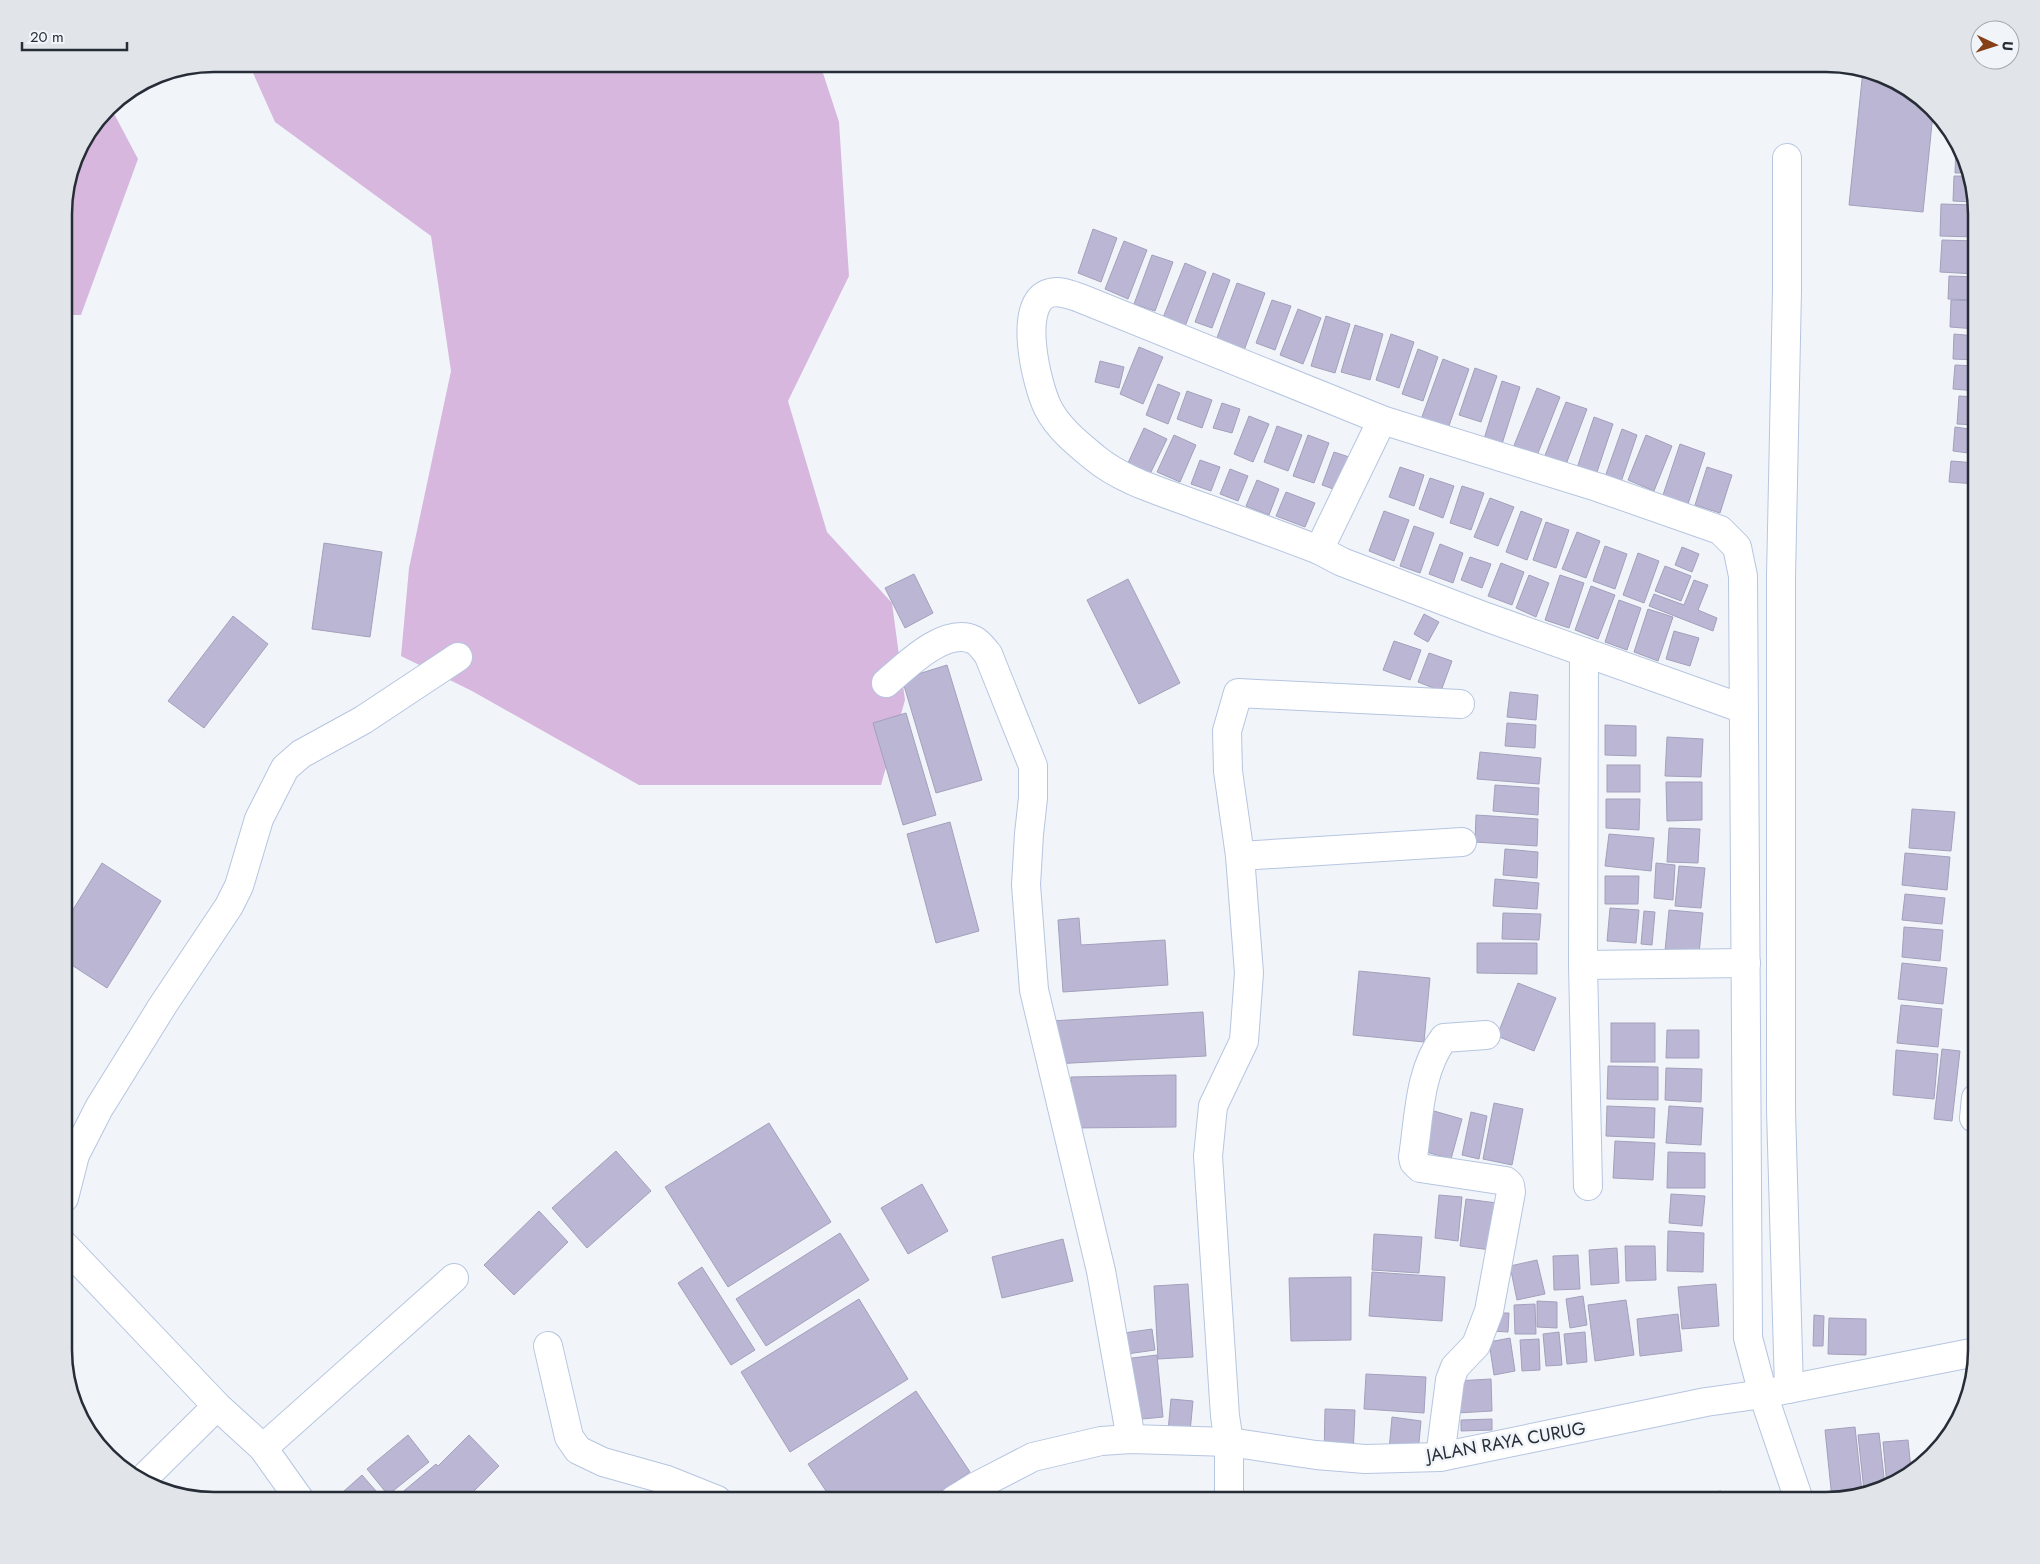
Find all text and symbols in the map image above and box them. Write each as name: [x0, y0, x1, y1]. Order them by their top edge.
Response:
scale bar: [22, 20, 128, 52]
north arrow: [1970, 20, 2020, 70]
text: 20 m: [30, 26, 64, 48]
text: U: [1998, 40, 2018, 52]
street label: JALAN RAYA CURUG: [1422, 1415, 1588, 1469]

